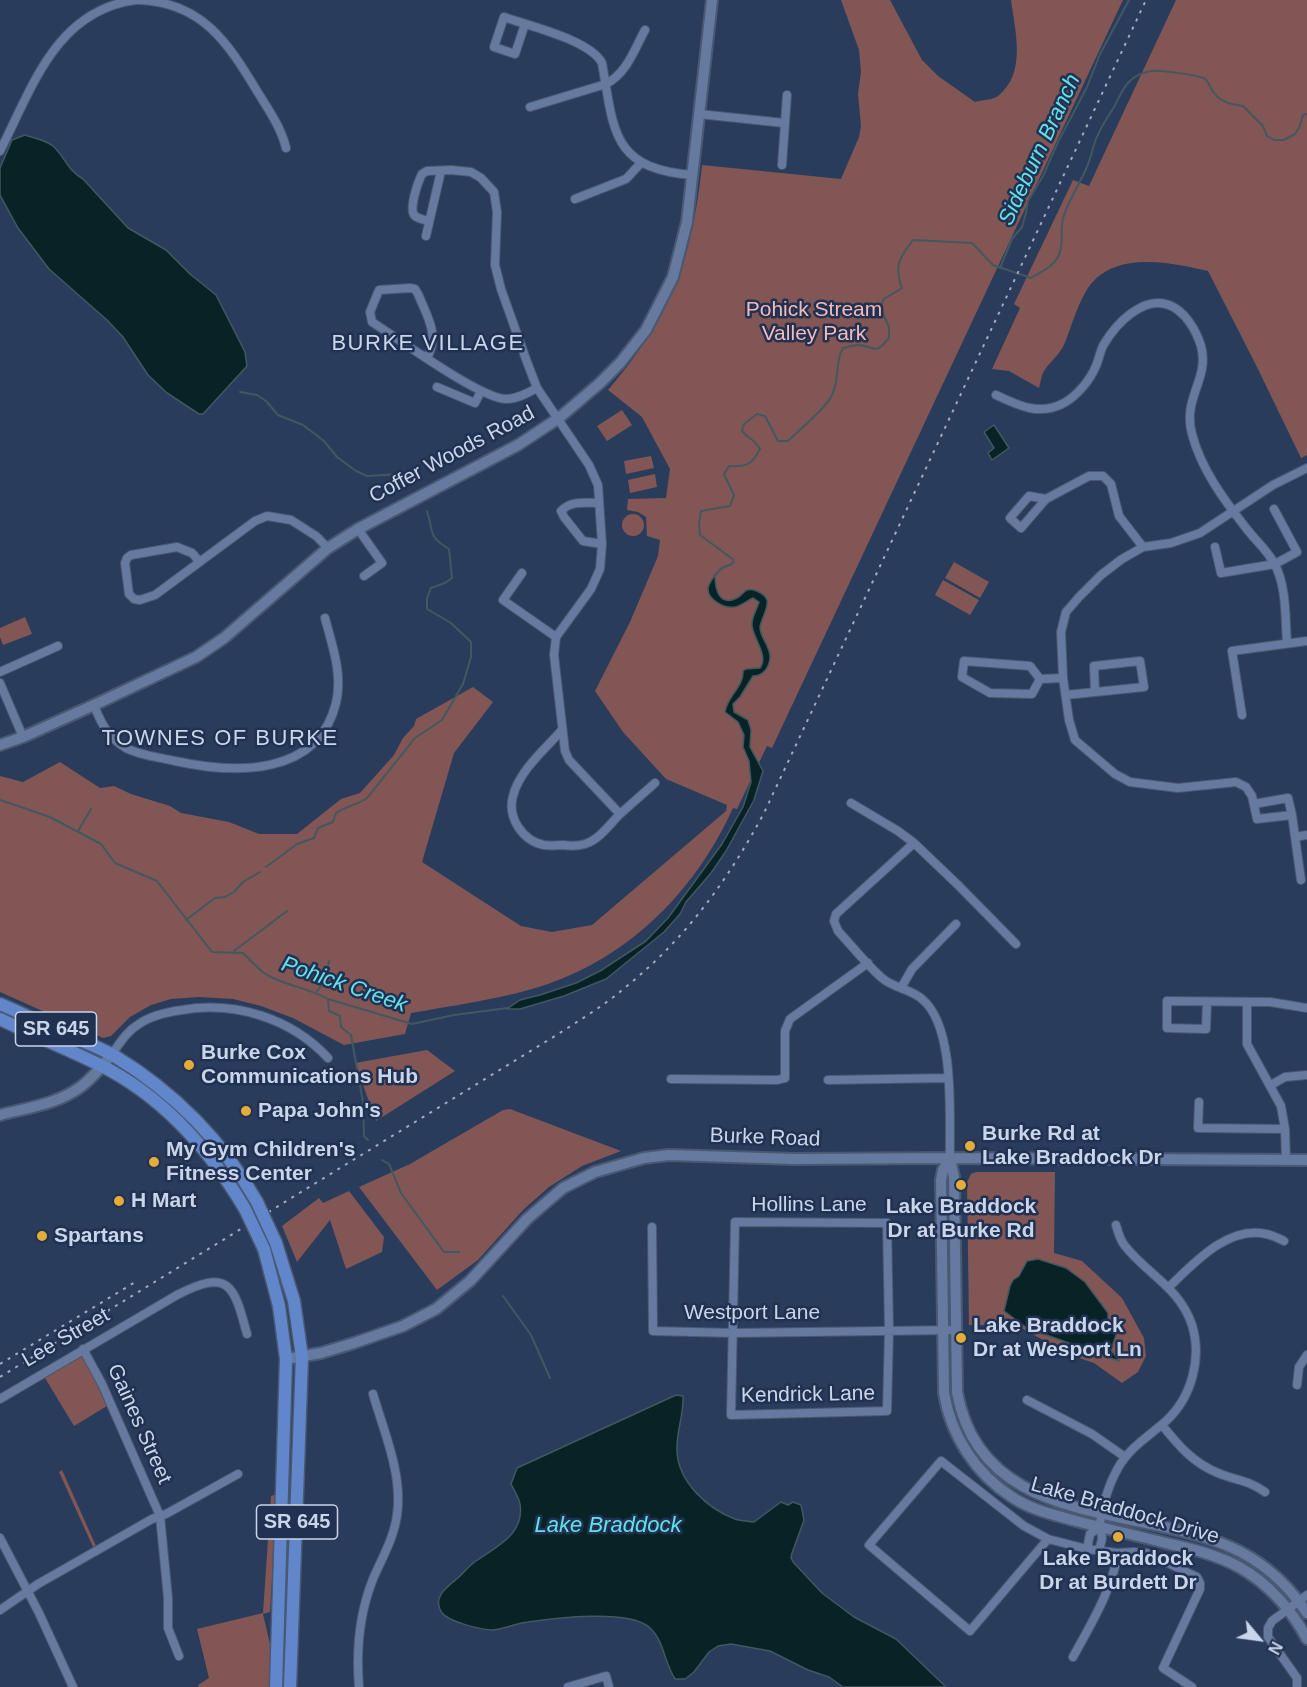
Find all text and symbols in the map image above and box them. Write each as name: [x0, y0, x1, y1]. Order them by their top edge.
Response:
water label: Sideburn Branch: [993, 70, 1087, 230]
park label: Pohick Stream Valley Park: [746, 297, 882, 347]
district label: BURKE VILLAGE: [331, 331, 525, 357]
street label: Coffer Woods Road: [365, 401, 539, 509]
district label: TOWNES OF BURKE: [101, 726, 339, 752]
water label: Pohick Creek: [278, 951, 410, 1019]
road number: SR 645: [16, 1012, 97, 1046]
place label: Burke Cox Communications Hub: [201, 1040, 418, 1090]
marker: Burke Cox Communications Hub: [182, 1058, 196, 1072]
place label: Papa John's: [258, 1098, 381, 1124]
marker: Papa John's: [239, 1104, 253, 1118]
place label: Burke Rd at Lake Braddock Dr: [982, 1121, 1162, 1171]
street label: Burke Road: [709, 1123, 821, 1153]
place label: My Gym Children's Fitness Center: [166, 1137, 355, 1187]
marker: Burke Rd at Lake Braddock Dr: [963, 1139, 977, 1153]
marker: My Gym Children's Fitness Center: [147, 1155, 161, 1169]
marker: Lake Braddock Dr at Burke Rd: [954, 1178, 968, 1192]
place label: H Mart: [131, 1188, 196, 1214]
street label: Hollins Lane: [751, 1192, 867, 1218]
marker: H Mart: [112, 1194, 126, 1208]
place label: Lake Braddock Dr at Burke Rd: [886, 1194, 1036, 1244]
place label: Spartans: [54, 1223, 144, 1249]
marker: Spartans: [35, 1229, 49, 1243]
street label: Westport Lane: [684, 1300, 820, 1326]
street label: Lee Street: [18, 1303, 114, 1373]
place label: Lake Braddock Dr at Wesport Ln: [973, 1313, 1142, 1363]
marker: Lake Braddock Dr at Wesport Ln: [954, 1331, 968, 1345]
street label: Gaines Street: [101, 1360, 177, 1488]
street label: Kendrick Lane: [741, 1381, 875, 1409]
street label: Lake Braddock Drive: [1028, 1472, 1222, 1550]
road number: SR 645: [256, 1505, 338, 1539]
water label: Lake Braddock: [535, 1513, 681, 1539]
marker: Lake Braddock Dr at Burdett Dr: [1111, 1530, 1125, 1544]
place label: Lake Braddock Dr at Burdett Dr: [1039, 1546, 1197, 1596]
north arrow: [1229, 1609, 1289, 1669]
text: N: [1265, 1639, 1285, 1657]

